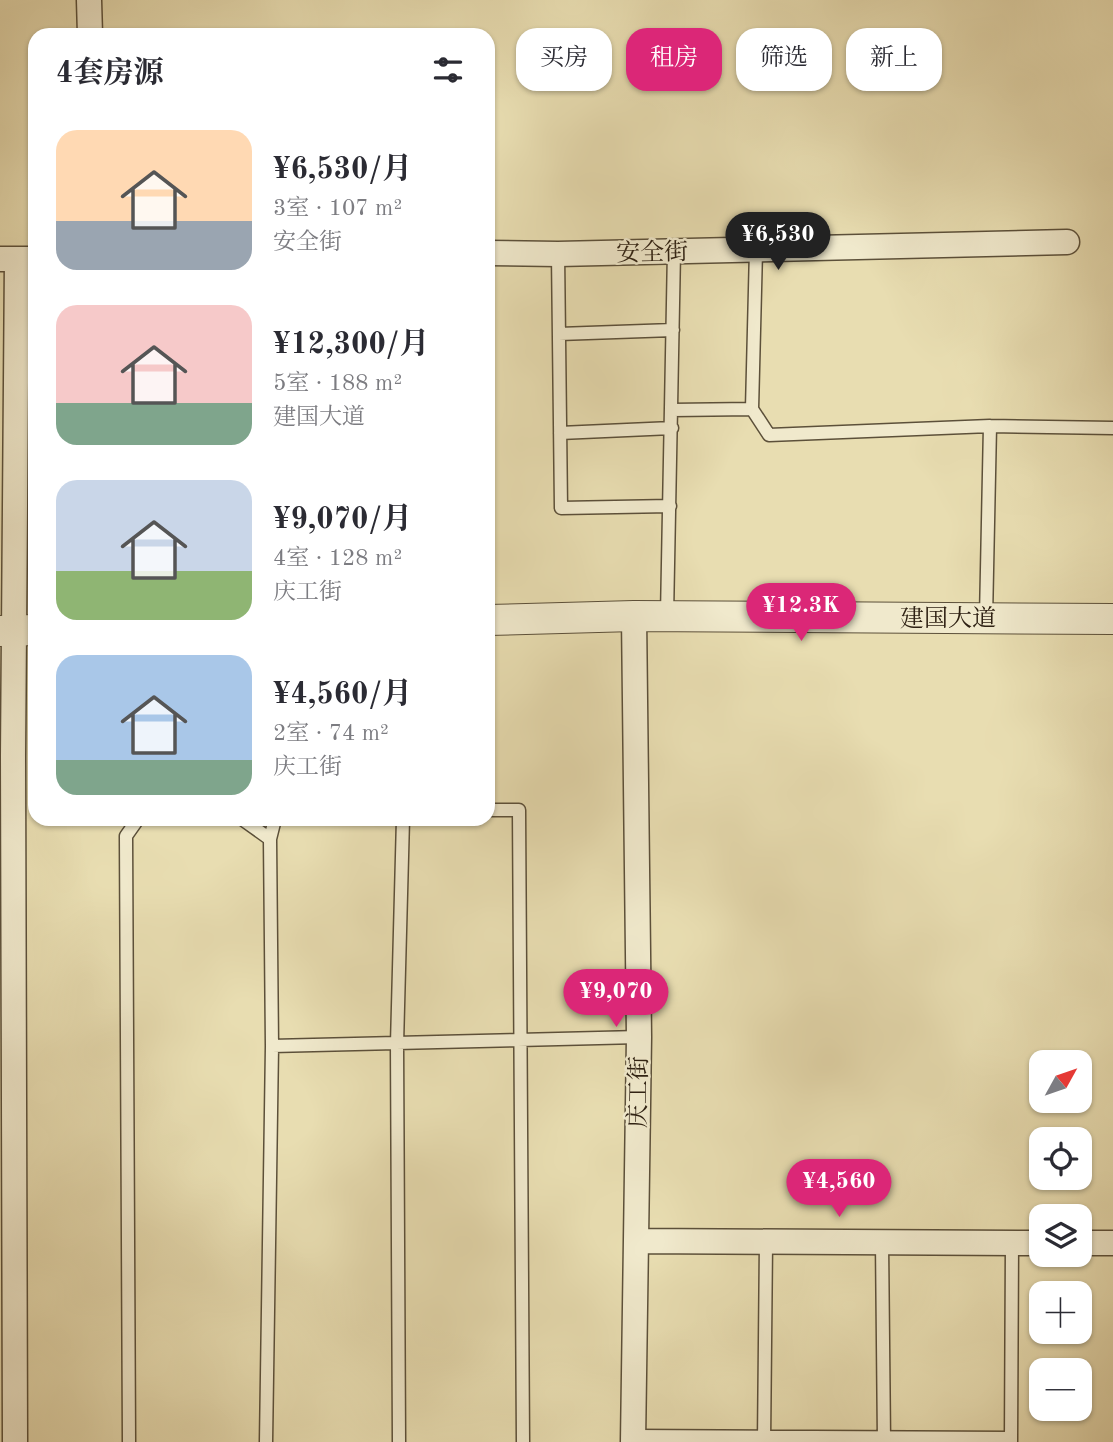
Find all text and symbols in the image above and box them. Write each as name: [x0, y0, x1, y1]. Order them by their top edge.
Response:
chip: 买房: [516, 28, 612, 91]
chip: 租房: [626, 28, 722, 91]
chip: 筛选: [736, 28, 832, 91]
chip: 新上: [846, 28, 942, 91]
icon: filters: [429, 51, 467, 89]
text: 4套房源: [56, 59, 163, 89]
text: ¥6,530/月: [273, 155, 412, 185]
icon: home: [112, 158, 196, 242]
text: 3室 · 107 m²: [273, 197, 402, 220]
pin: ¥6,530: [721, 212, 835, 272]
text: ¥6,530: [741, 223, 815, 246]
text: 安全街: [273, 231, 342, 254]
street label: 安全街: [616, 238, 688, 267]
text: ¥12,300/月: [273, 330, 429, 360]
icon: home: [112, 333, 196, 417]
text: 5室 · 188 m²: [273, 372, 402, 395]
text: 建国大道: [273, 406, 365, 429]
text: ¥9,070/月: [273, 505, 412, 535]
icon: home: [112, 508, 196, 592]
text: 4室 · 128 m²: [273, 547, 402, 570]
text: 庆工街: [273, 581, 342, 604]
pin: ¥12.3K: [744, 584, 858, 643]
text: ¥12.3K: [762, 594, 840, 617]
street label: 建国大道: [900, 605, 996, 632]
text: ¥4,560/月: [273, 680, 412, 710]
icon: home: [112, 683, 196, 767]
text: 2室 · 74 m²: [273, 722, 389, 745]
text: 庆工街: [273, 756, 342, 779]
pin: ¥9,070: [559, 970, 673, 1029]
text: ¥9,070: [579, 980, 653, 1003]
north arrow: [1029, 1050, 1092, 1113]
map controls: [1029, 1050, 1092, 1421]
street label: 庆工街: [624, 1056, 653, 1128]
button: locate: [1029, 1127, 1092, 1190]
pin: ¥4,560: [782, 1160, 896, 1219]
text: ¥4,560: [802, 1170, 876, 1193]
button: layers: [1029, 1204, 1092, 1267]
button: +: [1029, 1281, 1092, 1344]
button: −: [1029, 1358, 1092, 1421]

